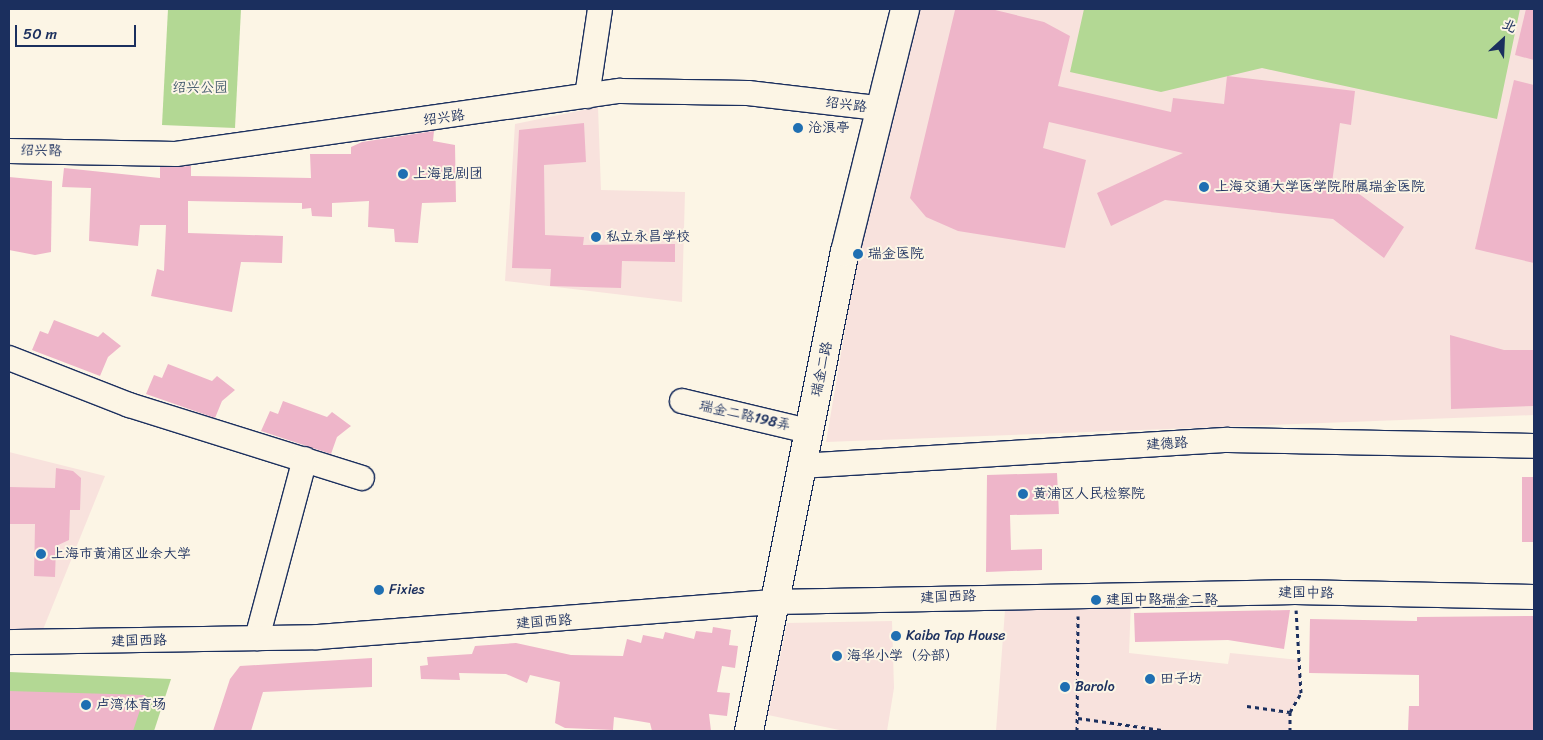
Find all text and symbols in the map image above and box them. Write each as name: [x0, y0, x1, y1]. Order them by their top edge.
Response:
text: 北: [1498, 12, 1521, 40]
scale bar: [18, 15, 139, 47]
north arrow: [1478, 15, 1528, 65]
text: 50 m: [23, 21, 57, 47]
park label: 绍兴公园: [172, 80, 228, 96]
street label: 绍兴路: [824, 94, 868, 116]
street label: 绍兴路: [422, 107, 466, 129]
place label: 沧浪亭: [808, 120, 850, 136]
marker: 沧浪亭: [792, 122, 804, 134]
street label: 绍兴路: [20, 142, 62, 160]
place label: 上海昆剧团: [413, 166, 483, 182]
marker: 上海昆剧团: [397, 168, 409, 180]
place label: 上海交通大学医学院附属瑞金医院: [1215, 179, 1425, 195]
marker: 上海交通大学医学院附属瑞金医院: [1197, 180, 1211, 194]
place label: 私立永昌学校: [606, 229, 690, 245]
marker: 私立永昌学校: [590, 231, 602, 243]
place label: 瑞金医院: [868, 246, 924, 262]
marker: 瑞金医院: [852, 248, 864, 260]
street label: 瑞金二路: [808, 340, 836, 398]
street label: 瑞金二路198弄: [698, 397, 792, 435]
street label: 建德路: [1146, 435, 1188, 453]
place label: 黄浦区人民检察院: [1033, 486, 1145, 502]
marker: 黄浦区人民检察院: [1017, 488, 1029, 500]
place label: 上海市黄浦区业余大学: [51, 546, 191, 562]
marker: 上海市黄浦区业余大学: [35, 548, 47, 560]
place label: Fixies: [389, 582, 425, 598]
marker: Fixies: [373, 584, 385, 596]
street label: 建国中路: [1278, 584, 1334, 602]
street label: 建国西路: [920, 588, 976, 606]
place label: 建国中路瑞金二路: [1106, 592, 1218, 608]
marker: 建国中路瑞金二路: [1090, 594, 1102, 606]
street label: 建国西路: [515, 612, 573, 632]
place label: Kaiba Tap House: [906, 628, 1006, 644]
marker: Kaiba Tap House: [890, 630, 902, 642]
street label: 建国西路: [111, 632, 167, 650]
place label: 海华小学（分部）: [847, 648, 959, 664]
marker: 海华小学（分部）: [831, 650, 843, 662]
place label: 田子坊: [1160, 671, 1202, 687]
marker: 田子坊: [1144, 673, 1156, 685]
place label: Barolo: [1075, 679, 1115, 695]
marker: Barolo: [1059, 681, 1071, 693]
place label: 卢湾体育场: [96, 697, 166, 713]
marker: 卢湾体育场: [80, 699, 92, 711]

